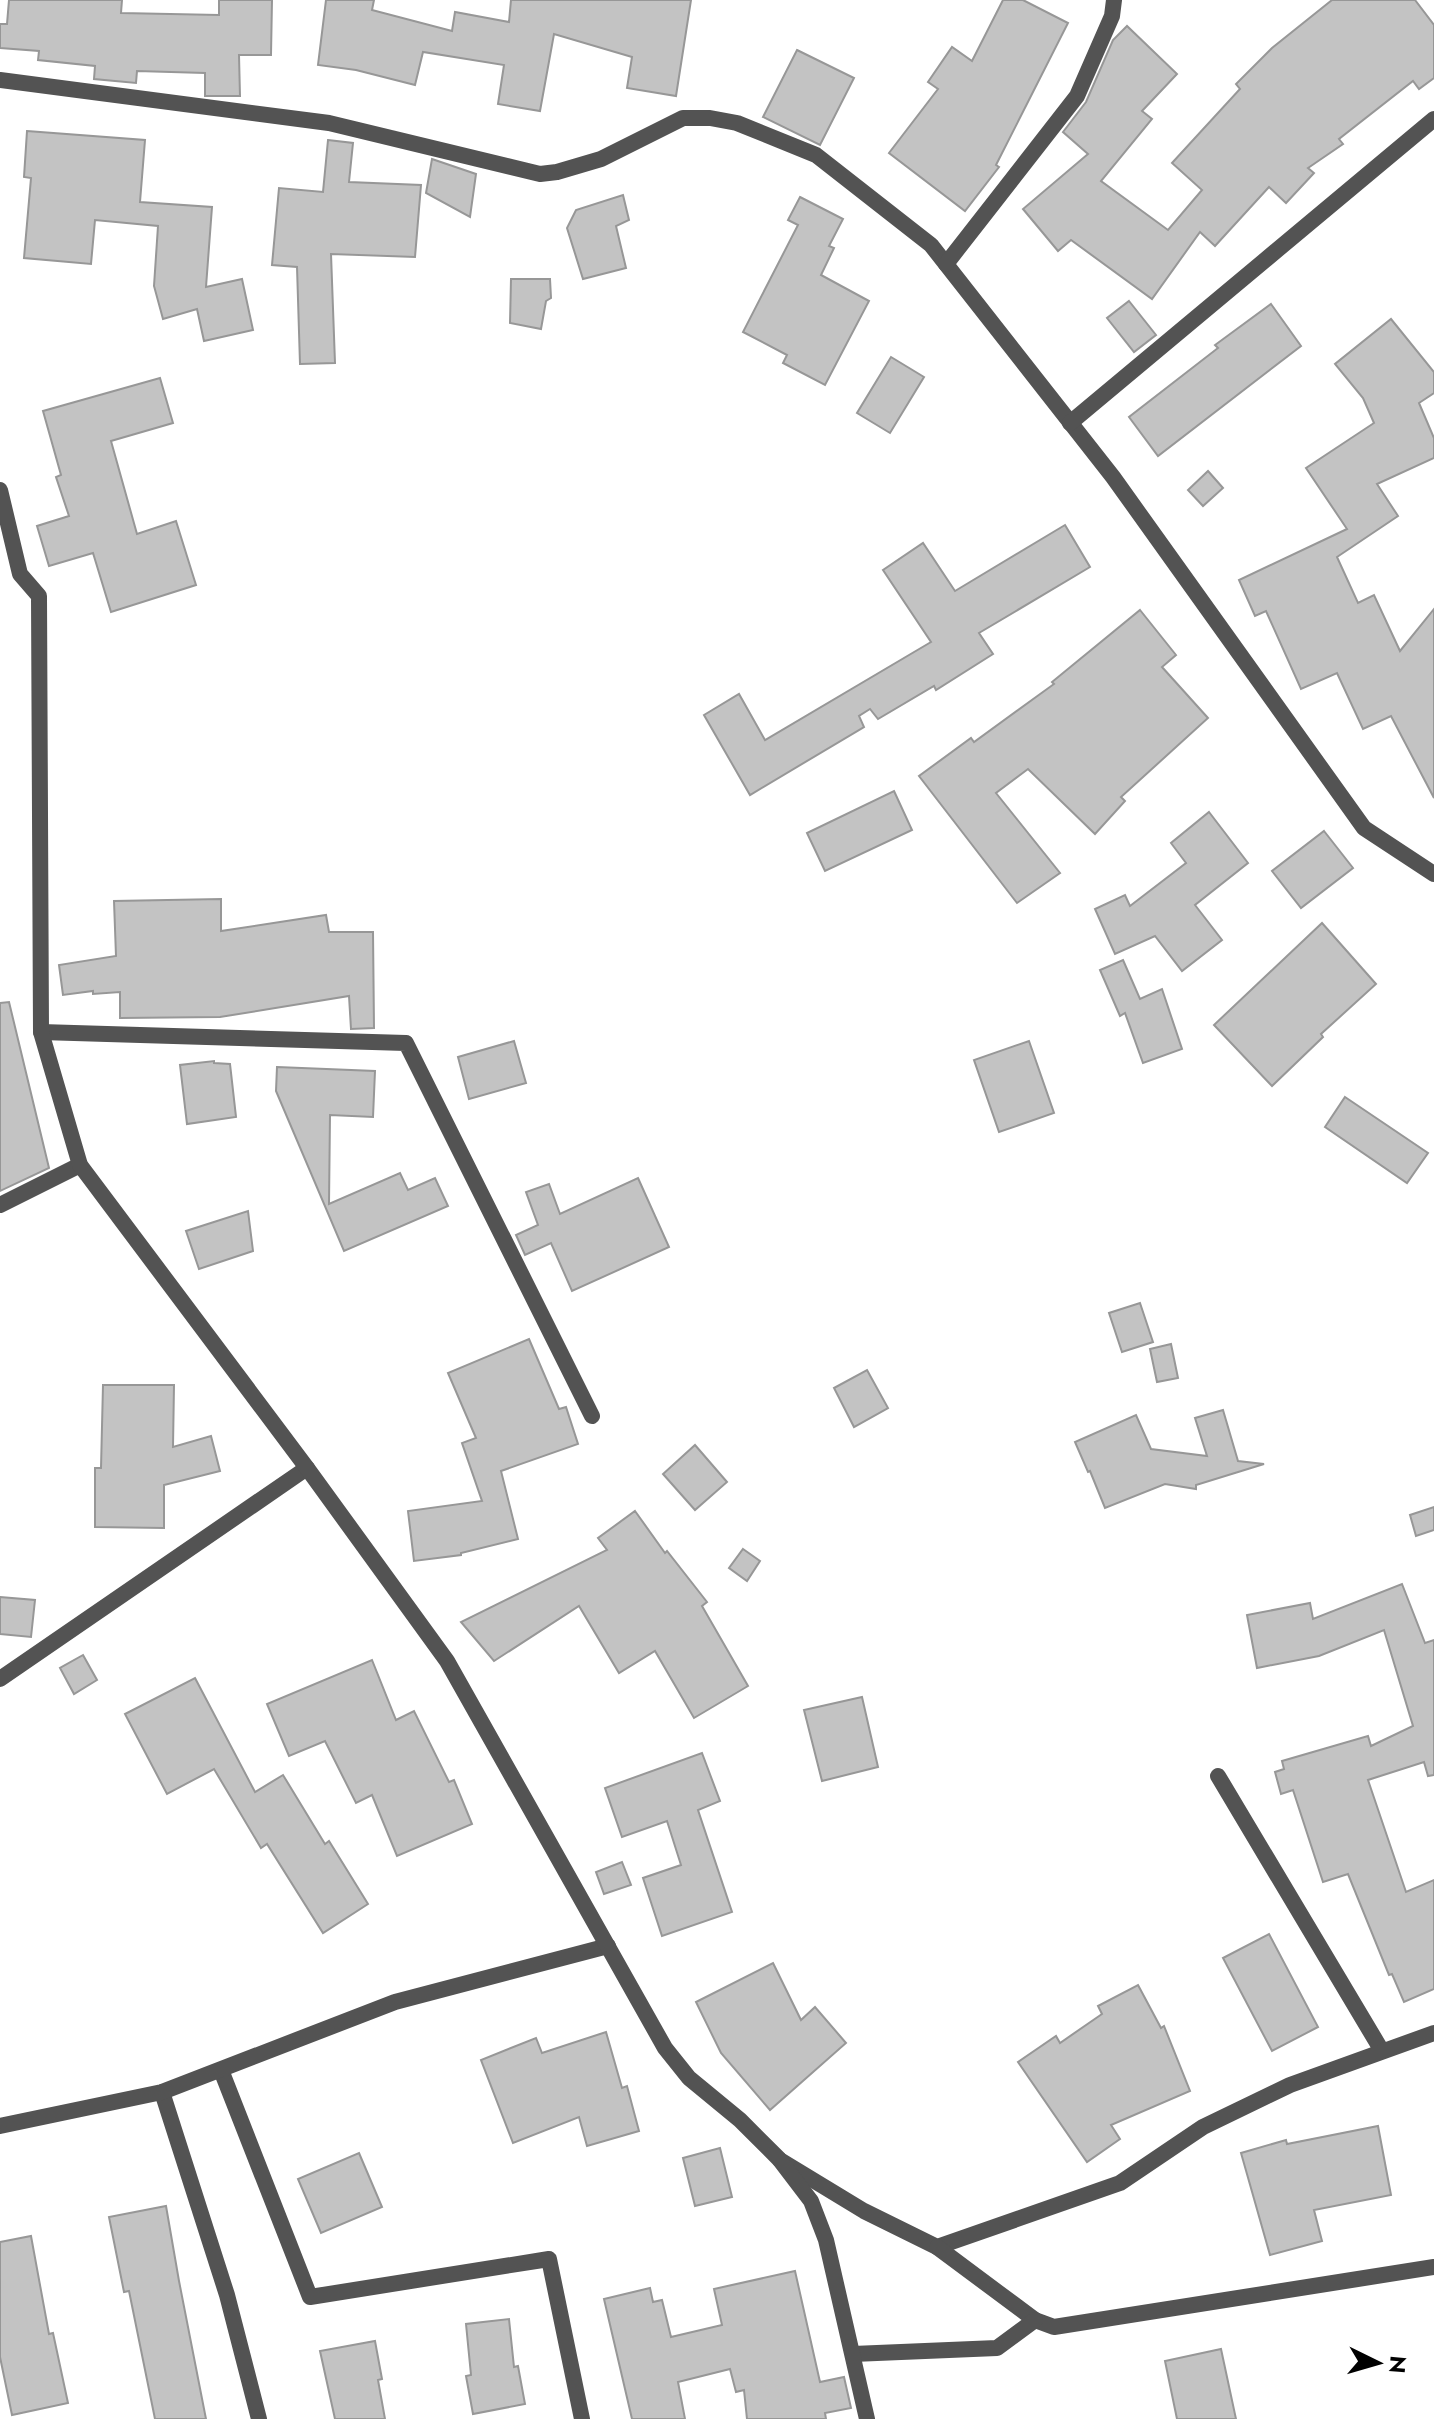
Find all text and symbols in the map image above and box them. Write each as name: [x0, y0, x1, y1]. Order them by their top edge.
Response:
north arrow: [1338, 2323, 1418, 2403]
text: N: [1381, 2355, 1415, 2375]

